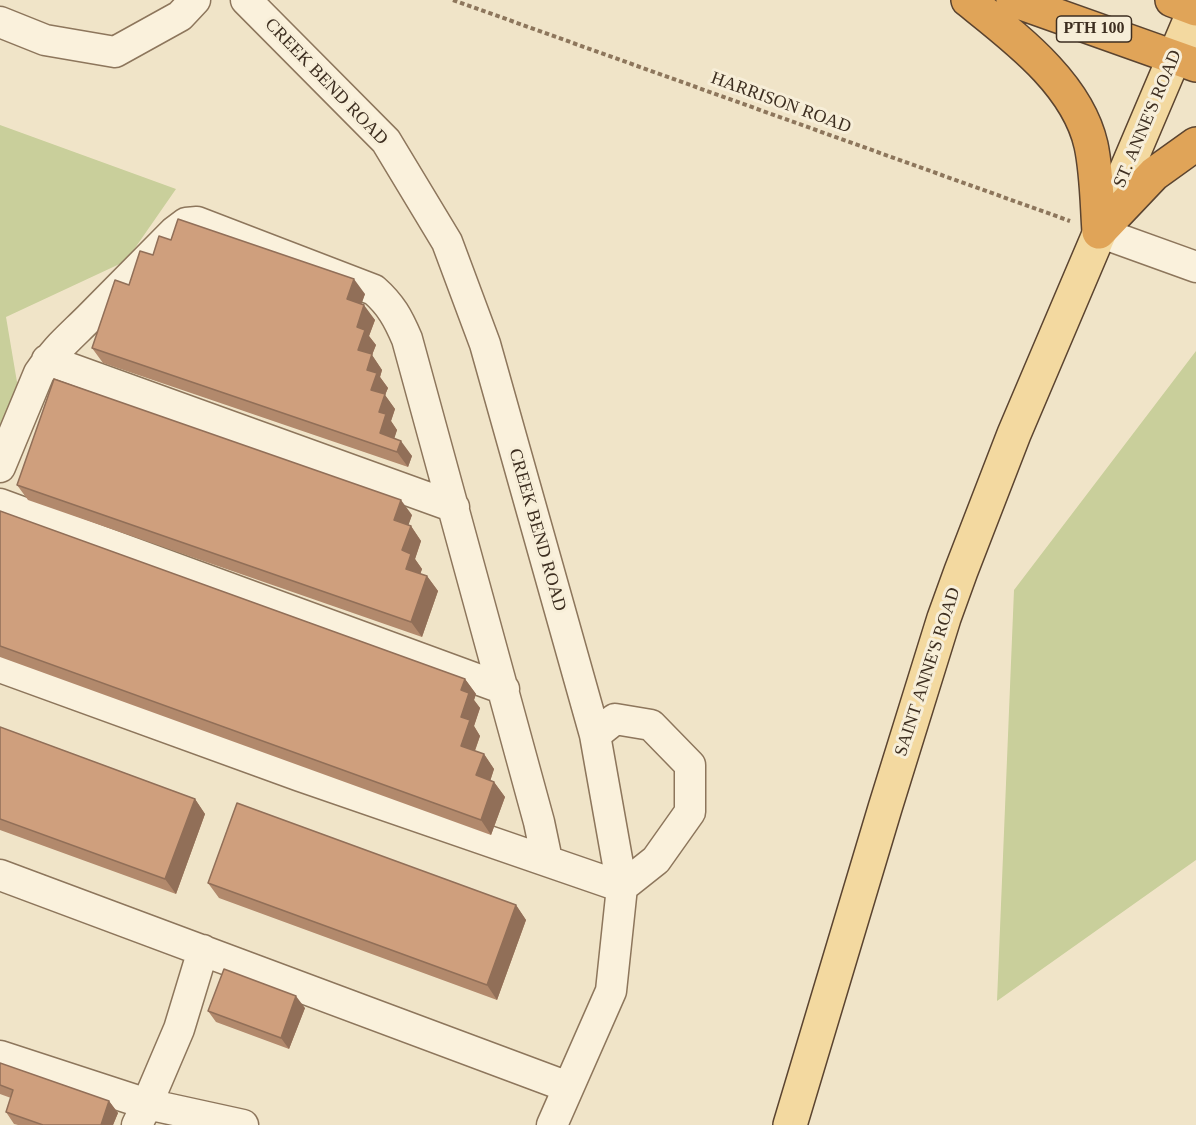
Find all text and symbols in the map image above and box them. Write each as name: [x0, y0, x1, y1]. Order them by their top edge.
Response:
street label: CREEK BEND ROAD: [260, 14, 392, 150]
road number: PTH 100: [1056, 16, 1132, 42]
street label: ST. ANNE'S ROAD: [1109, 47, 1187, 191]
street label: HARRISON ROAD: [708, 68, 854, 138]
street label: CREEK BEND ROAD: [503, 446, 571, 614]
street label: SAINT ANNE'S ROAD: [890, 585, 966, 759]

